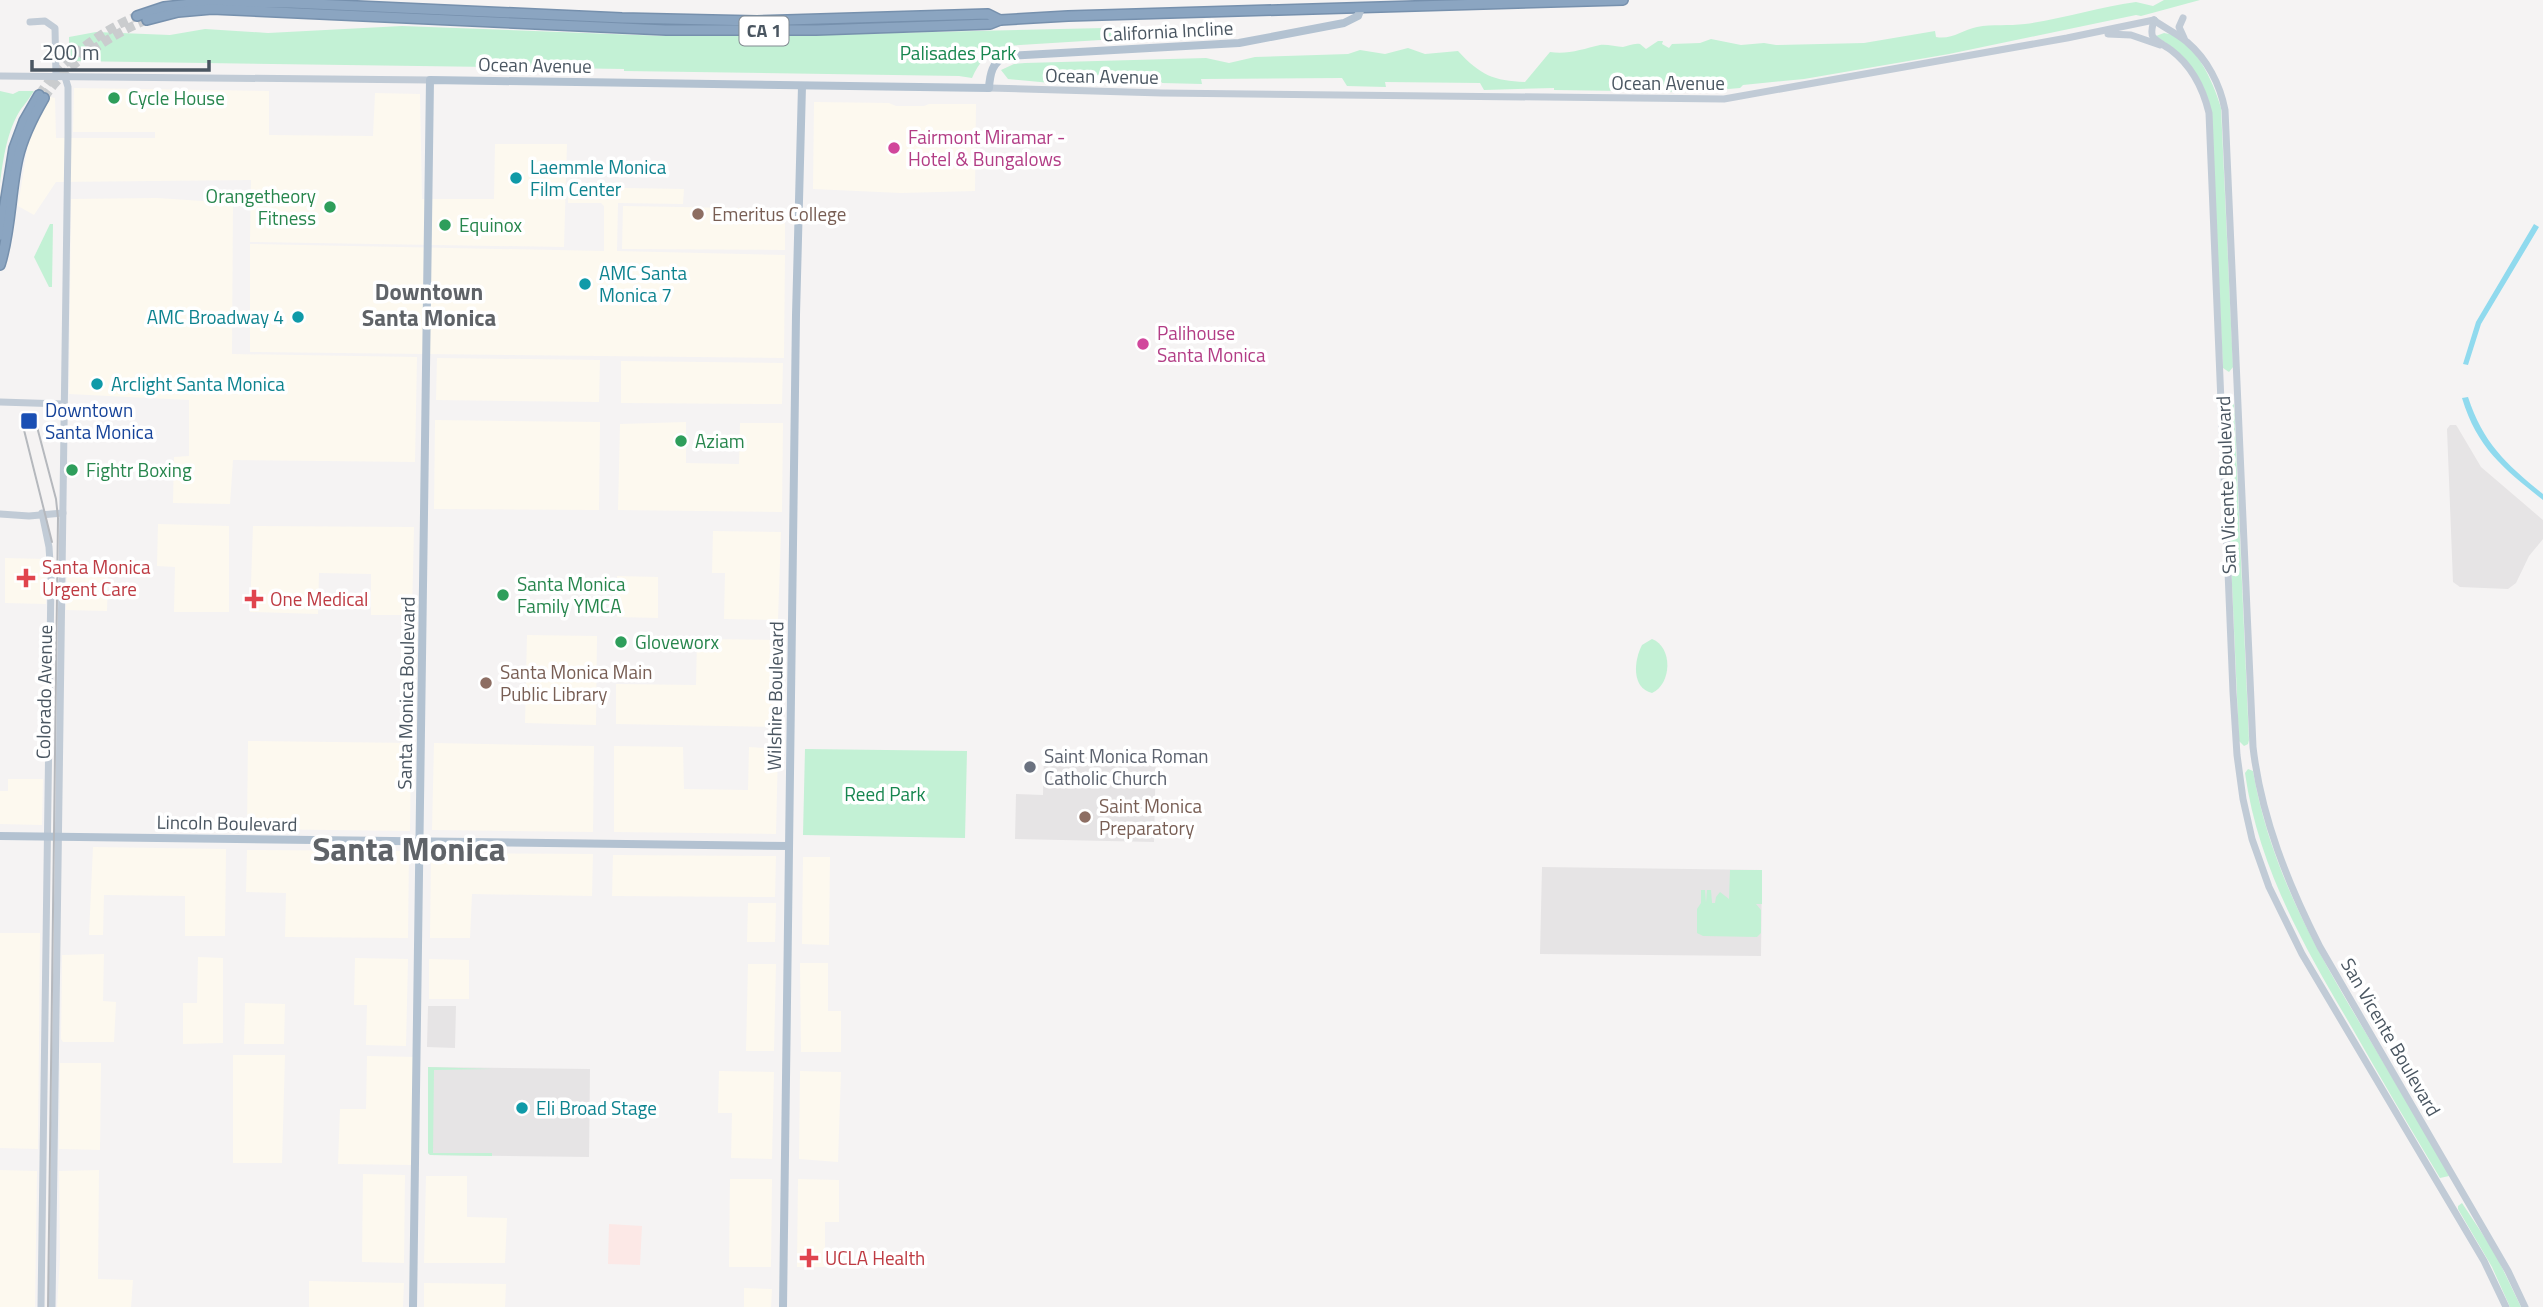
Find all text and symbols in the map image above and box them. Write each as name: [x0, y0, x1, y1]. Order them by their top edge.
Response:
street label: California Incline: [1102, 13, 1234, 48]
road number: CA 1: [740, 16, 788, 46]
scale bar: [32, 28, 208, 72]
text: 200 m: [42, 36, 99, 68]
park label: Palisades Park: [900, 38, 1016, 67]
street label: Ocean Avenue: [478, 49, 592, 80]
street label: Ocean Avenue: [1045, 60, 1159, 91]
street label: Ocean Avenue: [1611, 68, 1725, 97]
place label: Cycle House: [128, 83, 225, 112]
marker: Cycle House: [106, 90, 122, 106]
place label: Fairmont Miramar - Hotel & Bungalows: [908, 122, 1065, 173]
marker: Fairmont Miramar - Hotel & Bungalows: [886, 140, 902, 156]
place label: Laemmle Monica Film Center: [530, 152, 667, 203]
marker: Laemmle Monica Film Center: [508, 170, 524, 186]
place label: Orangetheory Fitness: [206, 181, 316, 232]
marker: Orangetheory Fitness: [322, 199, 338, 215]
place label: Emeritus College: [712, 199, 846, 228]
marker: Emeritus College: [690, 206, 706, 222]
place label: Equinox: [459, 210, 523, 239]
marker: Equinox: [437, 217, 453, 233]
place label: AMC Santa Monica 7: [599, 258, 687, 309]
district label: Downtown Santa Monica: [362, 274, 496, 335]
marker: AMC Santa Monica 7: [577, 276, 593, 292]
place label: AMC Broadway 4: [147, 302, 284, 331]
marker: AMC Broadway 4: [290, 309, 306, 325]
place label: Palihouse Santa Monica: [1157, 318, 1266, 369]
marker: Palihouse Santa Monica: [1135, 336, 1151, 352]
place label: Arclight Santa Monica: [111, 369, 285, 398]
marker: Arclight Santa Monica: [89, 376, 105, 392]
place label: Downtown Santa Monica: [45, 395, 154, 446]
street label: San Vicente Boulevard: [2208, 395, 2243, 575]
marker: Downtown Santa Monica: [19, 411, 39, 431]
place label: Aziam: [695, 426, 745, 455]
marker: Aziam: [673, 433, 689, 449]
place label: Fightr Boxing: [86, 455, 192, 484]
marker: Fightr Boxing: [64, 462, 80, 478]
place label: Santa Monica Urgent Care: [42, 552, 151, 603]
marker: Santa Monica Urgent Care: [16, 568, 36, 588]
place label: Santa Monica Family YMCA: [517, 569, 626, 620]
place label: One Medical: [270, 584, 368, 613]
marker: Santa Monica Family YMCA: [495, 587, 511, 603]
marker: One Medical: [244, 589, 264, 609]
street label: Santa Monica Boulevard: [389, 596, 422, 790]
street label: Wilshire Boulevard: [759, 621, 790, 771]
street label: Colorado Avenue: [28, 625, 59, 759]
place label: Gloveworx: [635, 627, 719, 656]
marker: Gloveworx: [613, 634, 629, 650]
place label: Santa Monica Main Public Library: [500, 657, 652, 708]
marker: Santa Monica Main Public Library: [478, 675, 494, 691]
place label: Saint Monica Roman Catholic Church: [1044, 741, 1208, 792]
marker: Saint Monica Roman Catholic Church: [1022, 759, 1038, 775]
park label: Reed Park: [844, 779, 926, 808]
place label: Saint Monica Preparatory: [1099, 791, 1203, 842]
street label: Lincoln Boulevard: [156, 807, 298, 838]
marker: Saint Monica Preparatory: [1077, 809, 1093, 825]
district label: Santa Monica: [312, 824, 506, 874]
street label: San Vicente Boulevard: [2334, 952, 2449, 1121]
place label: Eli Broad Stage: [536, 1093, 657, 1122]
marker: Eli Broad Stage: [514, 1100, 530, 1116]
place label: UCLA Health: [825, 1243, 925, 1272]
marker: UCLA Health: [799, 1248, 819, 1268]

